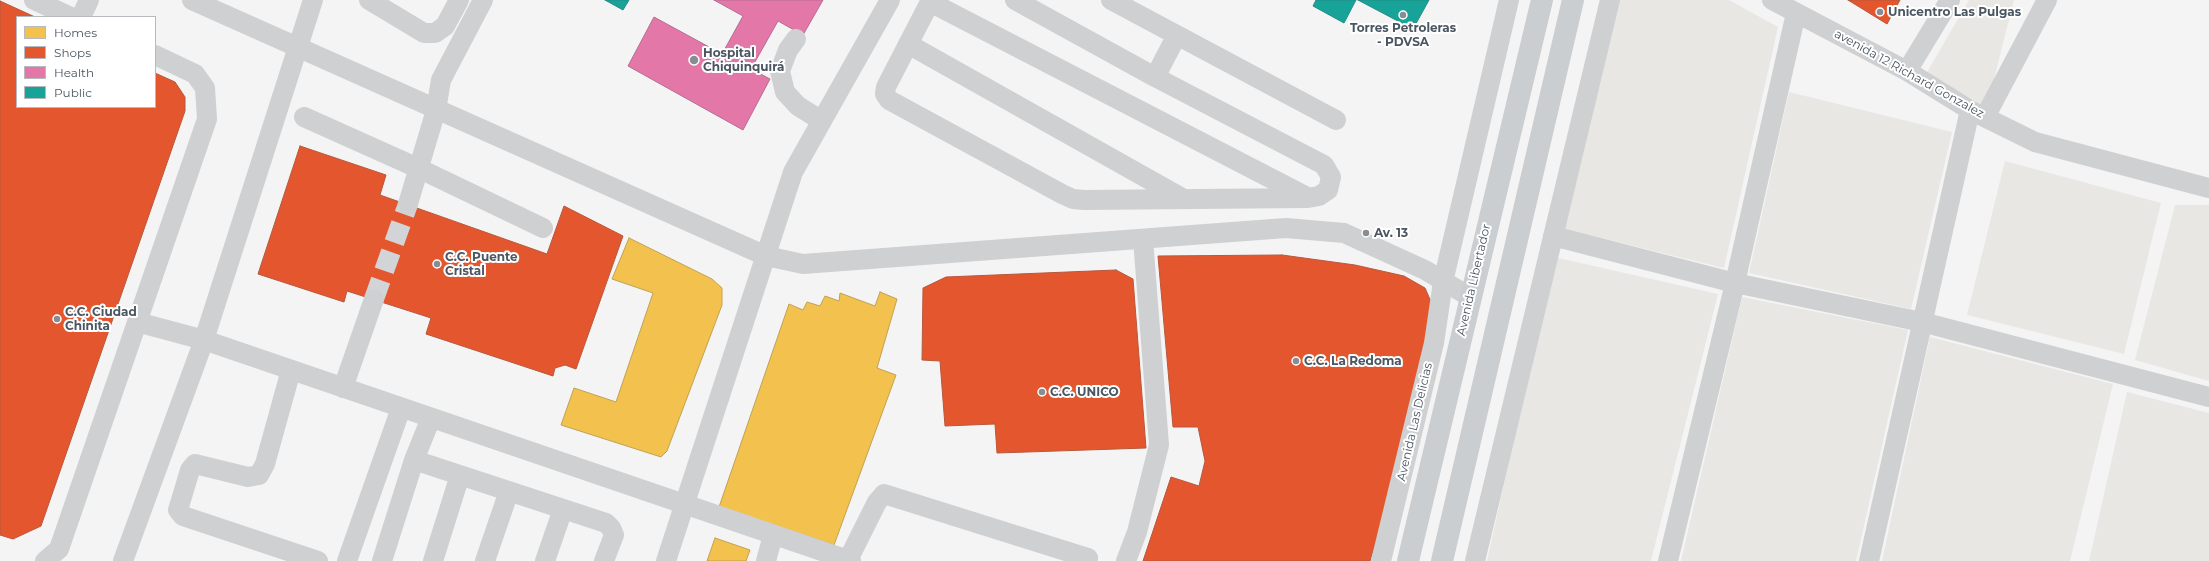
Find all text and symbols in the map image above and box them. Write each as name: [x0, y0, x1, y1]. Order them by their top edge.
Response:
place label: Unicentro Las Pulgas: [1888, 5, 2021, 19]
marker: Unicentro Las Pulgas: [1875, 7, 1885, 17]
marker: Torres Petroleras - PDVSA: [1398, 10, 1408, 20]
legend: [16, 16, 156, 108]
place label: Torres Petroleras - PDVSA: [1350, 21, 1456, 49]
text: Homes: [54, 25, 97, 40]
street label: avenida 12 Richard Gonzalez: [1832, 27, 1986, 121]
text: Shops: [54, 45, 91, 60]
place label: Hospital Chiquinquirá: [703, 46, 784, 74]
marker: Hospital Chiquinquirá: [688, 54, 700, 66]
text: Health: [54, 65, 94, 80]
text: Public: [54, 85, 92, 100]
street label: Avenida Libertador: [1454, 223, 1494, 337]
place label: Av. 13: [1374, 226, 1408, 240]
marker: Av. 13: [1361, 228, 1371, 238]
place label: C.C. Puente Cristal: [445, 250, 518, 278]
marker: C.C. Puente Cristal: [432, 259, 442, 269]
place label: C.C. Ciudad Chinita: [65, 305, 137, 333]
marker: C.C. Ciudad Chinita: [52, 314, 62, 324]
place label: C.C. La Redoma: [1304, 354, 1402, 368]
marker: C.C. La Redoma: [1291, 356, 1301, 366]
street label: Avenida Las Delicias: [1394, 361, 1436, 483]
place label: C.C. UNICO: [1050, 385, 1119, 399]
marker: C.C. UNICO: [1037, 387, 1047, 397]

